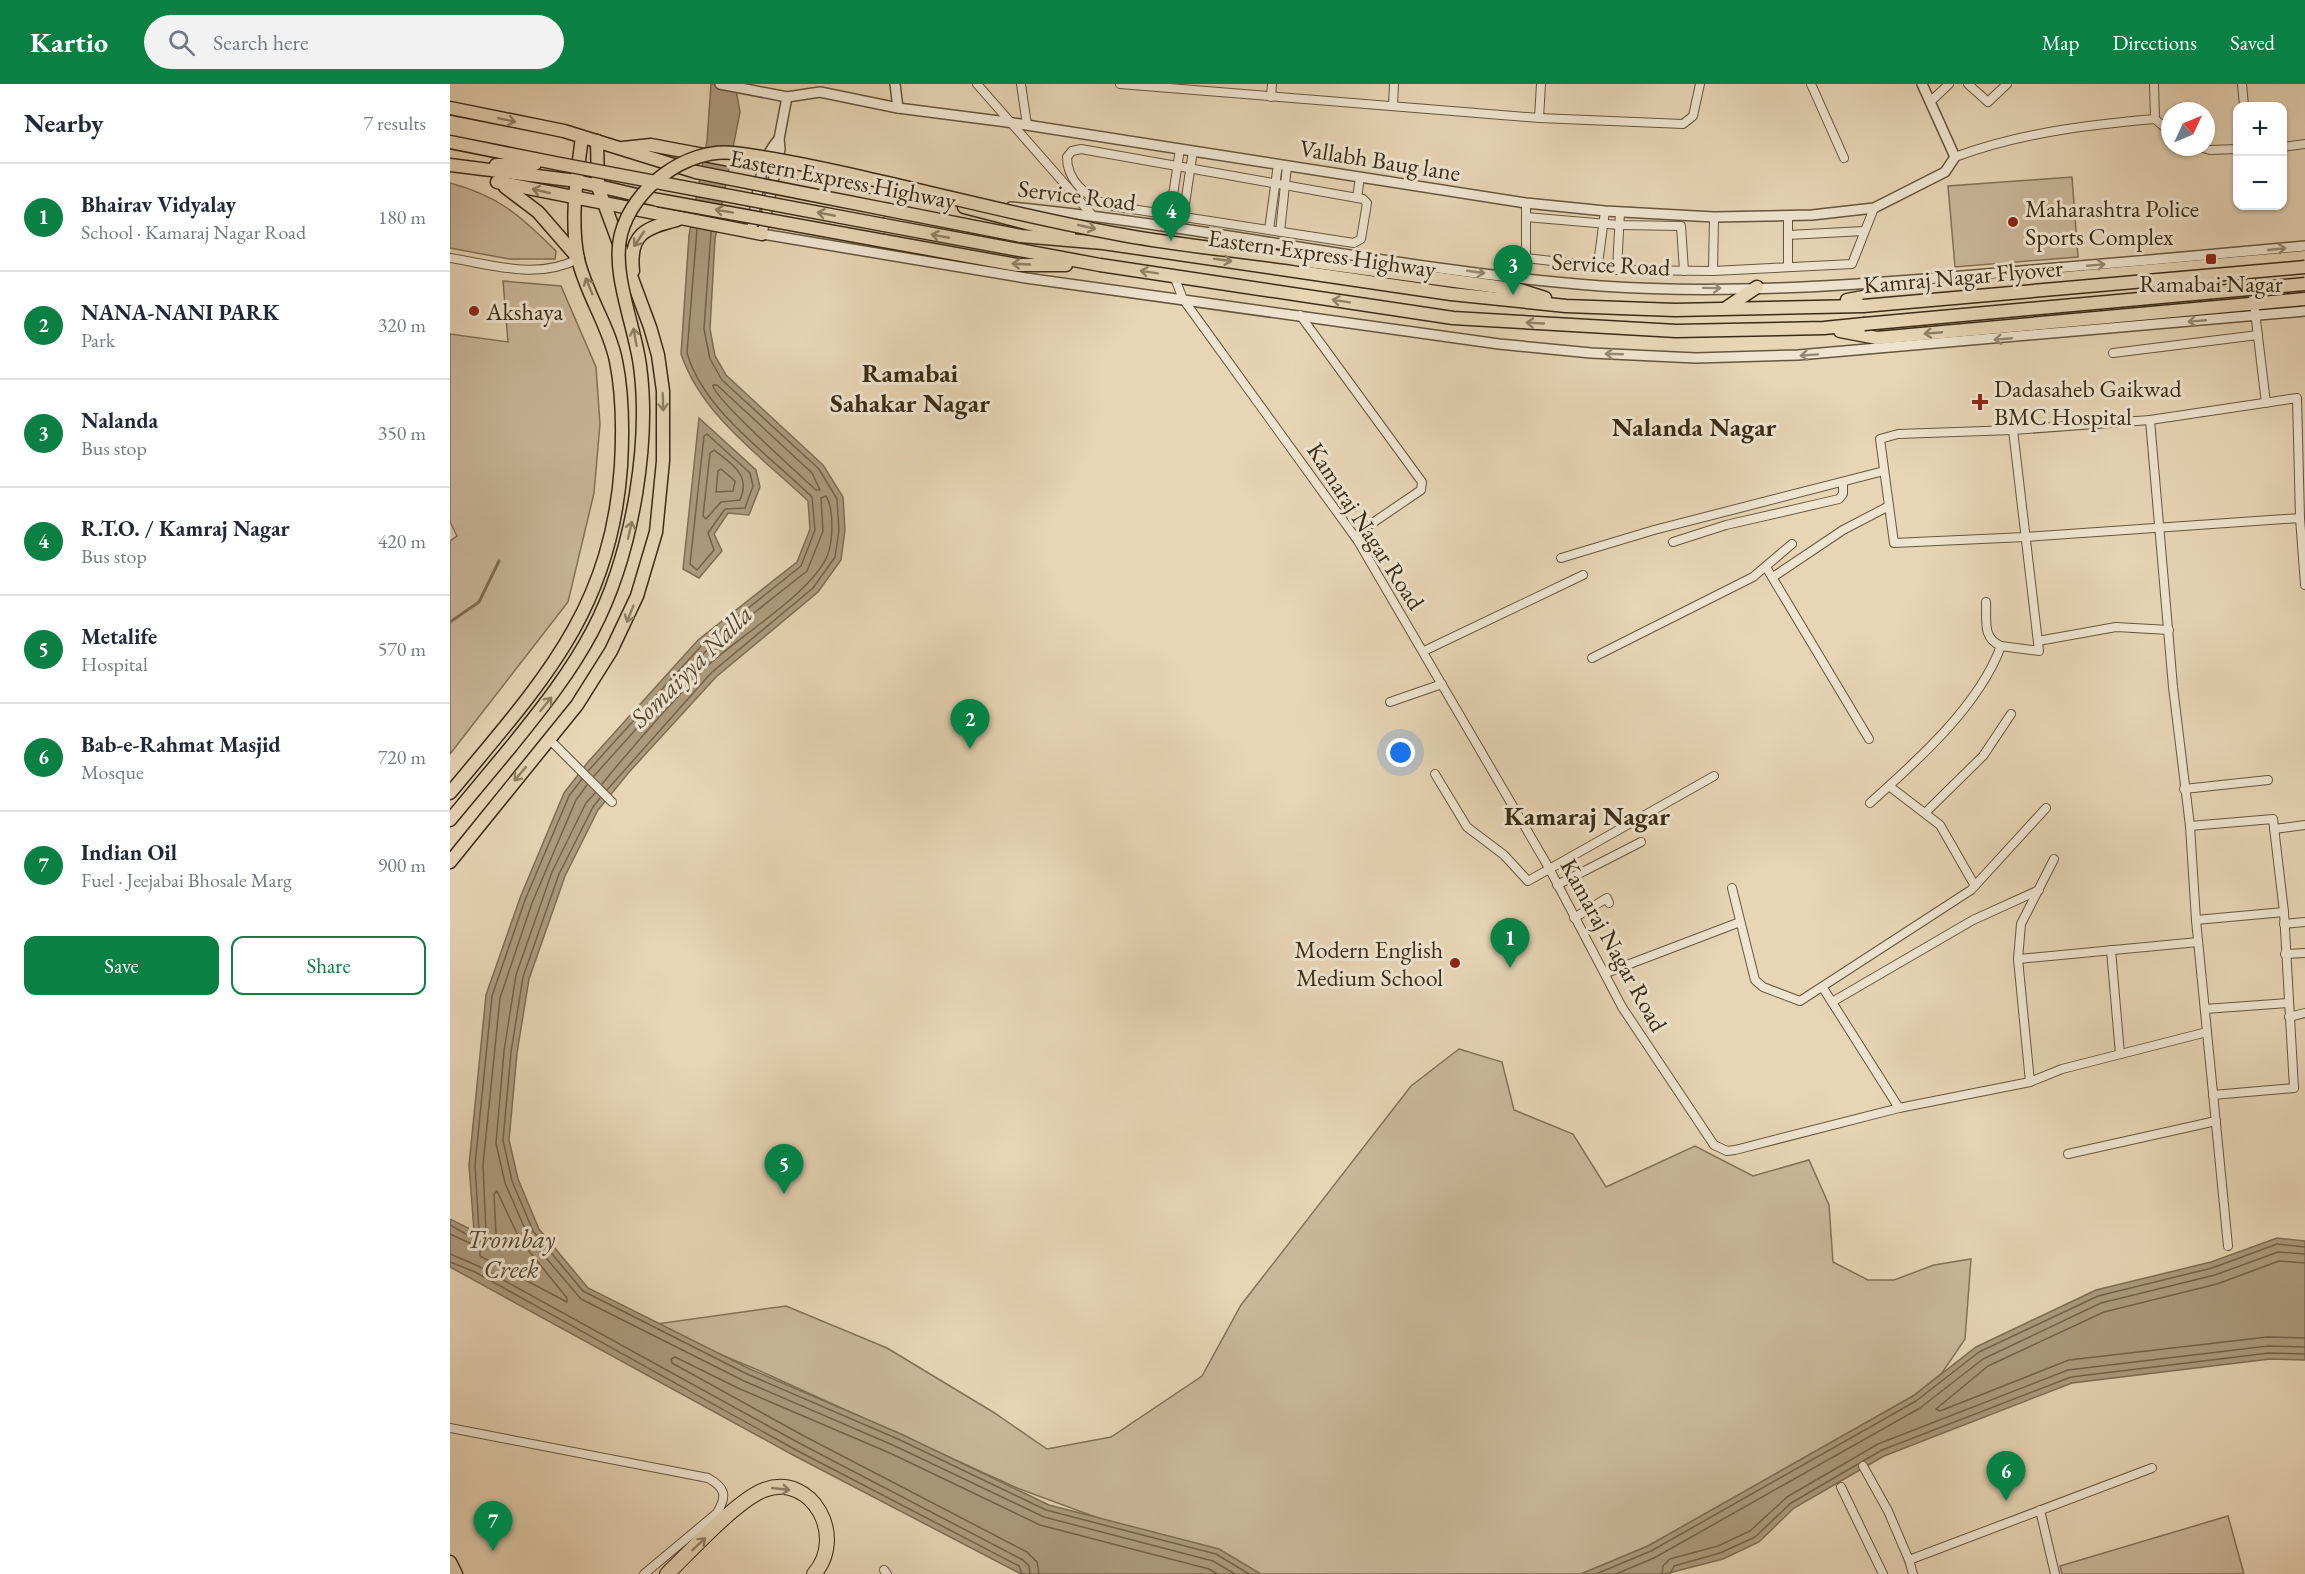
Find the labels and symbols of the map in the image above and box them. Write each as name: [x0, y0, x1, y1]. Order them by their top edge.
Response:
north arrow: [2161, 102, 2215, 156]
one-way arrow: [498, 114, 517, 126]
street label: Vallabh Baug lane: [1297, 132, 1463, 188]
street label: Eastern Express Highway: [727, 142, 959, 216]
street label: Service Road: [1016, 172, 1139, 218]
one-way arrow: [532, 185, 551, 197]
pin: 4: [1152, 192, 1190, 241]
place label: Maharashtra Police Sports Complex: [2025, 193, 2199, 252]
one-way arrow: [714, 206, 734, 217]
one-way arrow: [817, 208, 837, 219]
marker: Maharashtra Police Sports Complex: [2006, 215, 2020, 229]
one-way arrow: [1077, 222, 1096, 233]
street label: Eastern Express Highway: [1206, 222, 1439, 284]
one-way arrow: [633, 230, 645, 247]
one-way arrow: [931, 230, 951, 241]
one-way arrow: [2266, 243, 2286, 254]
street label: Service Road: [1551, 245, 1672, 283]
pin: 3: [1494, 246, 1532, 295]
street label: Kamraj Nagar Flyover: [1862, 252, 2064, 300]
marker: Ramabai Nagar: [2204, 252, 2218, 266]
one-way arrow: [1212, 254, 1232, 265]
one-way arrow: [1012, 259, 1031, 270]
one-way arrow: [2085, 259, 2105, 270]
one-way arrow: [1139, 267, 1159, 278]
one-way arrow: [1466, 267, 1486, 278]
place label: Ramabai Nagar: [2139, 268, 2283, 299]
one-way arrow: [583, 278, 594, 296]
one-way arrow: [1702, 282, 1722, 294]
one-way arrow: [1332, 295, 1352, 306]
place label: Akshaya: [485, 296, 563, 327]
marker: Akshaya: [467, 304, 481, 318]
one-way arrow: [2188, 316, 2208, 327]
one-way arrow: [1526, 318, 1546, 329]
one-way arrow: [629, 327, 640, 347]
one-way arrow: [1924, 328, 1943, 339]
one-way arrow: [1994, 334, 2014, 345]
one-way arrow: [1604, 349, 1624, 360]
one-way arrow: [1799, 349, 1819, 360]
district label: Ramabai Sahakar Nagar: [830, 356, 990, 420]
place label: Dadasaheb Gaikwad BMC Hospital: [1994, 373, 2182, 432]
one-way arrow: [658, 392, 669, 412]
marker: Dadasaheb Gaikwad BMC Hospital: [1971, 393, 1989, 411]
district label: Nalanda Nagar: [1612, 410, 1777, 444]
street label: Kamaraj Nagar Road: [1300, 436, 1432, 616]
one-way arrow: [625, 521, 636, 540]
water label: Somaiyya Nalla: [622, 597, 760, 735]
one-way arrow: [624, 604, 635, 623]
one-way arrow: [539, 696, 552, 712]
pin: 2: [950, 700, 990, 749]
your location: [1386, 738, 1415, 767]
one-way arrow: [514, 766, 527, 782]
district label: Kamaraj Nagar: [1504, 799, 1670, 833]
street label: Kamaraj Nagar Road: [1554, 853, 1675, 1038]
pin: 1: [1490, 918, 1530, 968]
place label: Modern English Medium School: [1295, 934, 1443, 993]
marker: Modern English Medium School: [1448, 956, 1462, 970]
pin: 5: [764, 1144, 804, 1194]
water label: Trombay Creek: [467, 1222, 556, 1286]
pin: 6: [1986, 1452, 2026, 1501]
one-way arrow: [771, 1484, 791, 1495]
pin: 7: [474, 1502, 513, 1551]
one-way arrow: [692, 1537, 707, 1551]

